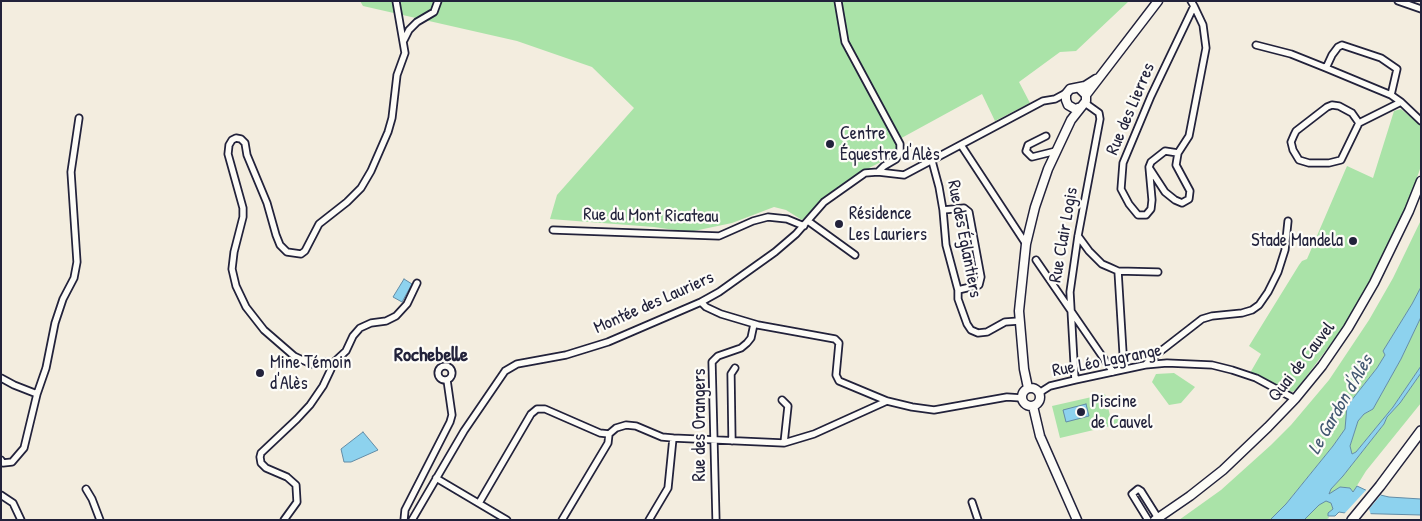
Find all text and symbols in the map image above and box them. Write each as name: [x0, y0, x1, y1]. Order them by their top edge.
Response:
street label: Rue des Lierres: [1102, 60, 1160, 158]
place label: Centre Équestre d'Alès: [840, 123, 940, 166]
marker: Centre Équestre d'Alès: [824, 138, 836, 150]
street label: Rue des Églantiers: [942, 178, 986, 300]
street label: Rue Clair Logis: [1045, 186, 1083, 284]
place label: Résidence Les Lauriers: [849, 203, 927, 245]
street label: Rue du Mont Ricateau: [583, 204, 719, 228]
marker: Résidence Les Lauriers: [833, 218, 845, 230]
place label: Stade Mandela: [1251, 230, 1343, 252]
marker: Stade Mandela: [1347, 235, 1359, 247]
street label: Montée des Lauriers: [591, 267, 717, 339]
street label: Quai de Cauvel: [1264, 318, 1340, 406]
street label: Rue Léo Lagrange: [1050, 340, 1164, 382]
district label: Rochebelle: [394, 344, 468, 368]
water label: Le Gardon d'Alès: [1303, 351, 1379, 459]
place label: Mine Témoin d'Alès: [270, 352, 351, 394]
marker: Mine Témoin d'Alès: [254, 367, 266, 379]
street label: Rue des Orangers: [689, 368, 711, 482]
place label: Piscine de Cauvel: [1091, 391, 1153, 434]
marker: Piscine de Cauvel: [1075, 406, 1087, 418]

